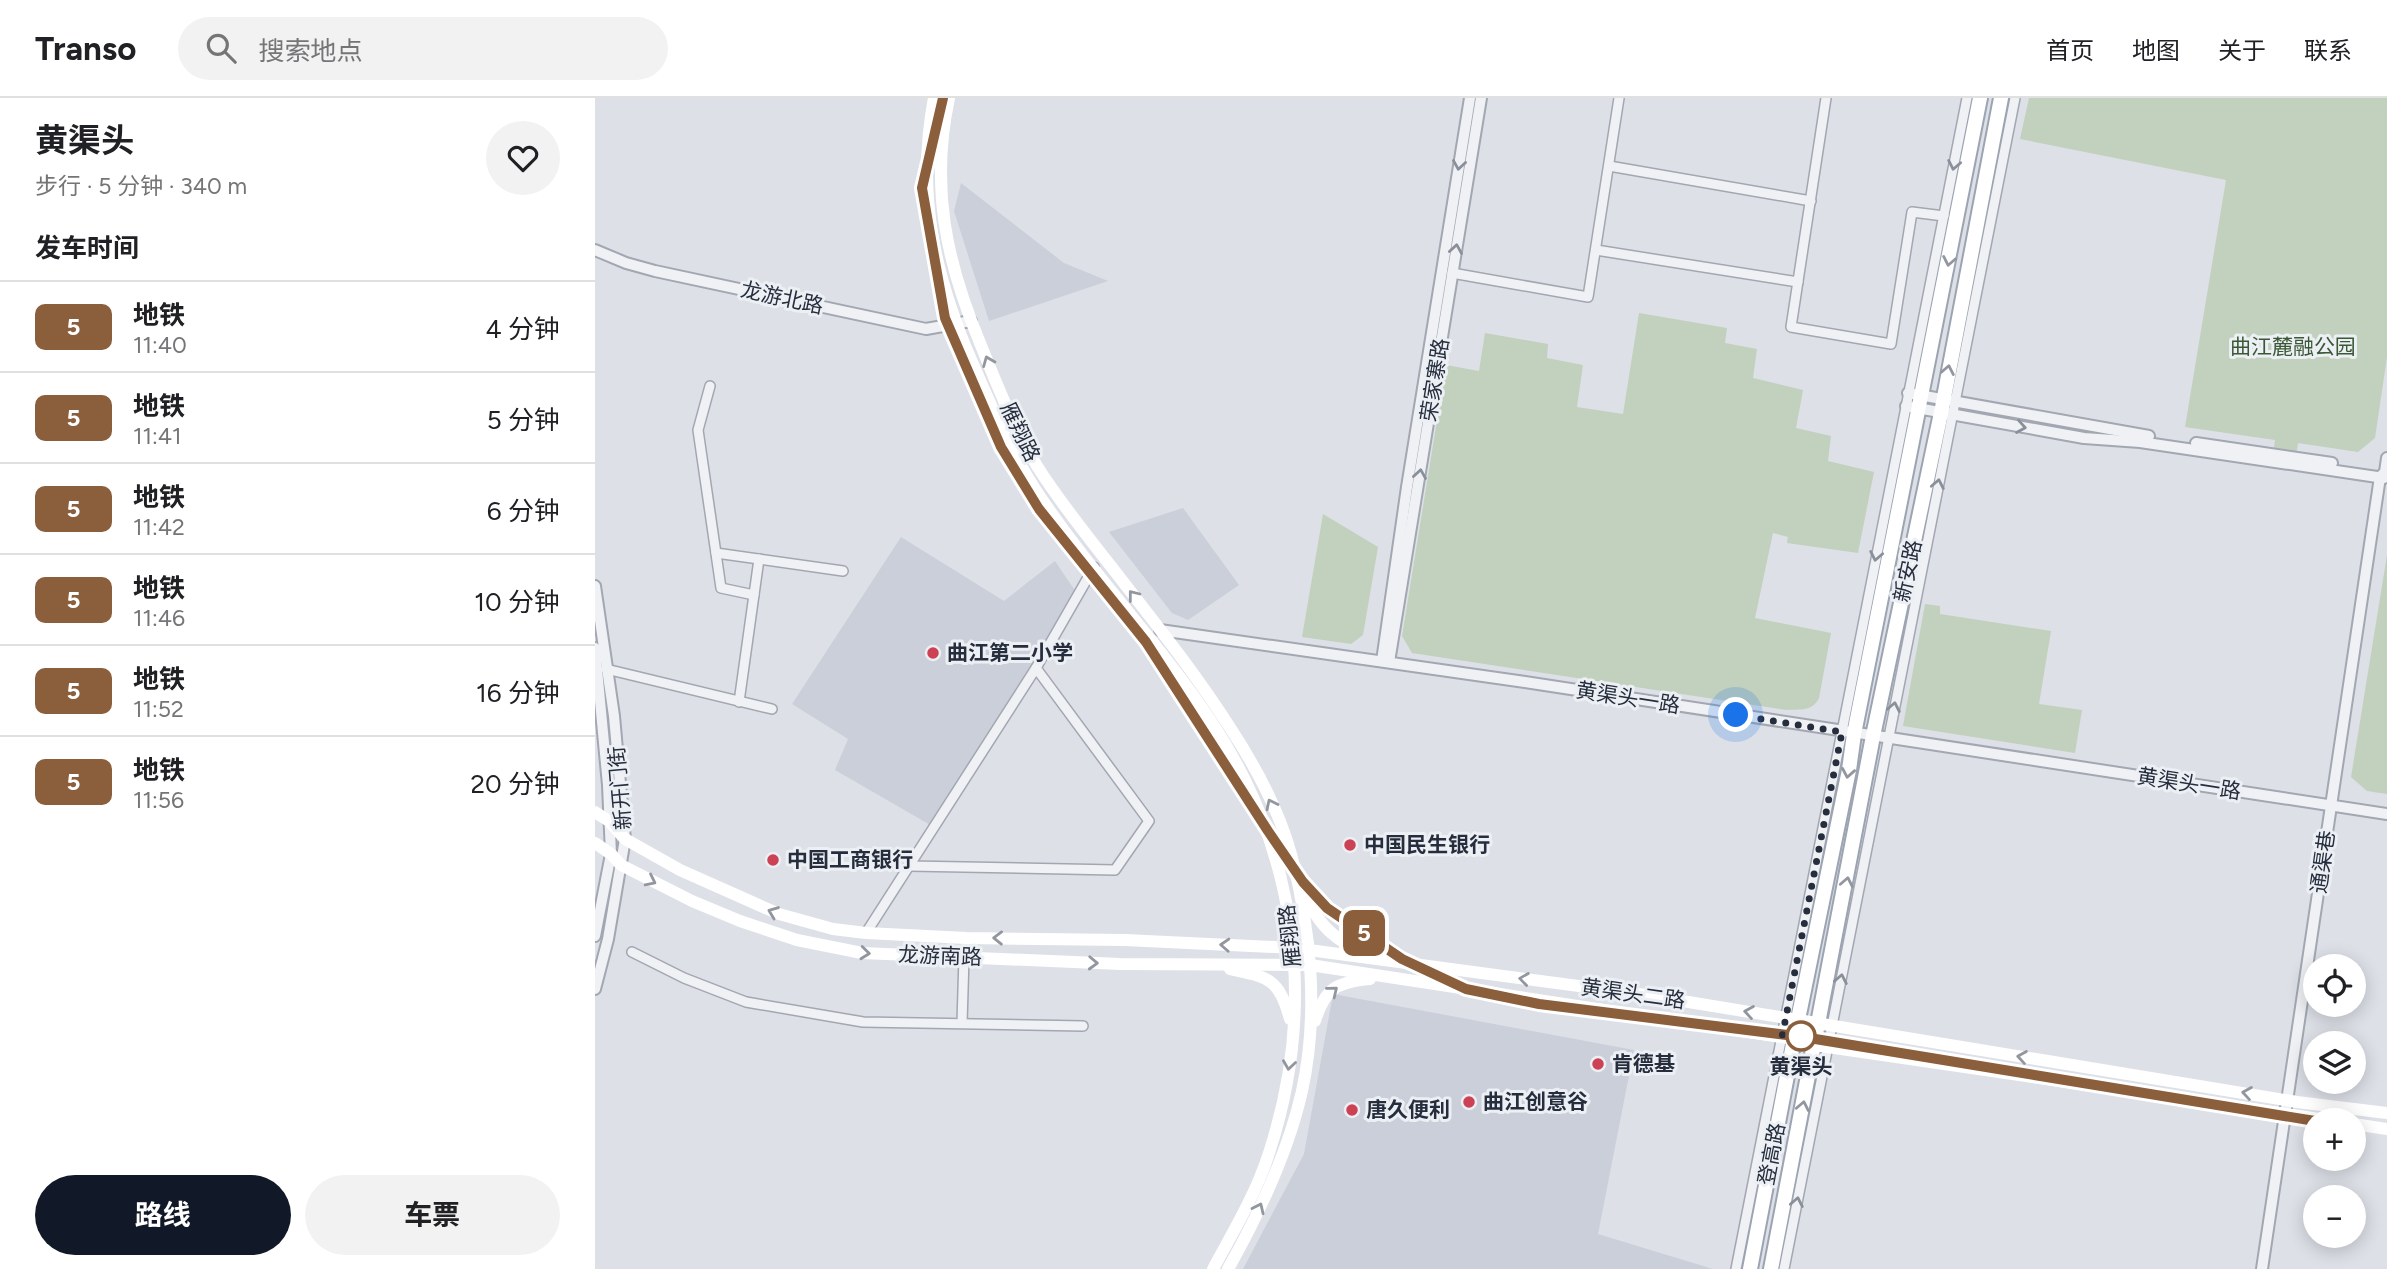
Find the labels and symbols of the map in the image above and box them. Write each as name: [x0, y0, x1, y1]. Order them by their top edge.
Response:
one-way arrow: [1452, 159, 1467, 171]
one-way arrow: [1947, 159, 1962, 171]
one-way arrow: [1448, 243, 1463, 255]
one-way arrow: [1943, 255, 1958, 267]
street label: 龙游北路: [738, 277, 826, 318]
park label: 曲江麓融公园: [2230, 334, 2356, 359]
street label: 荣家寨路: [1416, 336, 1453, 423]
one-way arrow: [982, 356, 996, 368]
one-way arrow: [1940, 364, 1955, 376]
street label: 雁翔路: [995, 398, 1045, 466]
one-way arrow: [2015, 419, 2027, 434]
one-way arrow: [1412, 468, 1427, 479]
one-way arrow: [1930, 478, 1945, 490]
street label: 新安路: [1889, 537, 1926, 604]
one-way arrow: [1870, 550, 1885, 562]
one-way arrow: [1128, 590, 1141, 602]
place label: 曲江第二小学: [947, 640, 1073, 665]
marker: 曲江第二小学: [925, 645, 941, 661]
street label: 黄渠头一路: [1574, 677, 1682, 718]
your location: [1718, 697, 1753, 732]
one-way arrow: [1886, 702, 1901, 714]
street label: 新开门街: [603, 745, 636, 831]
street label: 黄渠头一路: [2135, 763, 2243, 804]
one-way arrow: [1841, 767, 1856, 779]
one-way arrow: [1266, 799, 1280, 811]
street label: 通渠巷: [2306, 829, 2339, 895]
place label: 中国民生银行: [1364, 832, 1490, 857]
marker: 中国民生银行: [1342, 837, 1358, 853]
place label: 中国工商银行: [787, 847, 913, 872]
marker: 中国工商银行: [765, 852, 781, 868]
one-way arrow: [644, 872, 656, 886]
one-way arrow: [1838, 876, 1853, 888]
street label: 雁翔路: [1274, 903, 1305, 969]
one-way arrow: [768, 906, 780, 920]
line badge: 5: [1341, 910, 1387, 956]
one-way arrow: [992, 930, 1003, 946]
one-way arrow: [1220, 938, 1231, 953]
street label: 龙游南路: [898, 942, 982, 969]
one-way arrow: [860, 945, 871, 960]
one-way arrow: [1087, 955, 1098, 970]
one-way arrow: [1518, 972, 1530, 987]
one-way arrow: [1833, 973, 1848, 985]
street label: 黄渠头二路: [1579, 974, 1687, 1013]
one-way arrow: [1326, 986, 1338, 999]
one-way arrow: [1743, 1005, 1755, 1020]
marker: 黄渠头: [1786, 1021, 1816, 1051]
one-way arrow: [2016, 1050, 2028, 1065]
place label: 肯德基: [1612, 1051, 1675, 1076]
place label: 黄渠头: [1770, 1054, 1833, 1079]
marker: 肯德基: [1590, 1056, 1606, 1072]
one-way arrow: [1281, 1059, 1296, 1071]
one-way arrow: [2241, 1086, 2253, 1101]
place label: 曲江创意谷: [1483, 1089, 1588, 1114]
marker: 曲江创意谷: [1461, 1094, 1477, 1110]
place label: 唐久便利: [1366, 1097, 1450, 1122]
one-way arrow: [1794, 1100, 1809, 1112]
marker: 唐久便利: [1344, 1102, 1360, 1118]
street label: 登高路: [1753, 1121, 1790, 1187]
one-way arrow: [1789, 1196, 1804, 1208]
one-way arrow: [1251, 1203, 1265, 1216]

